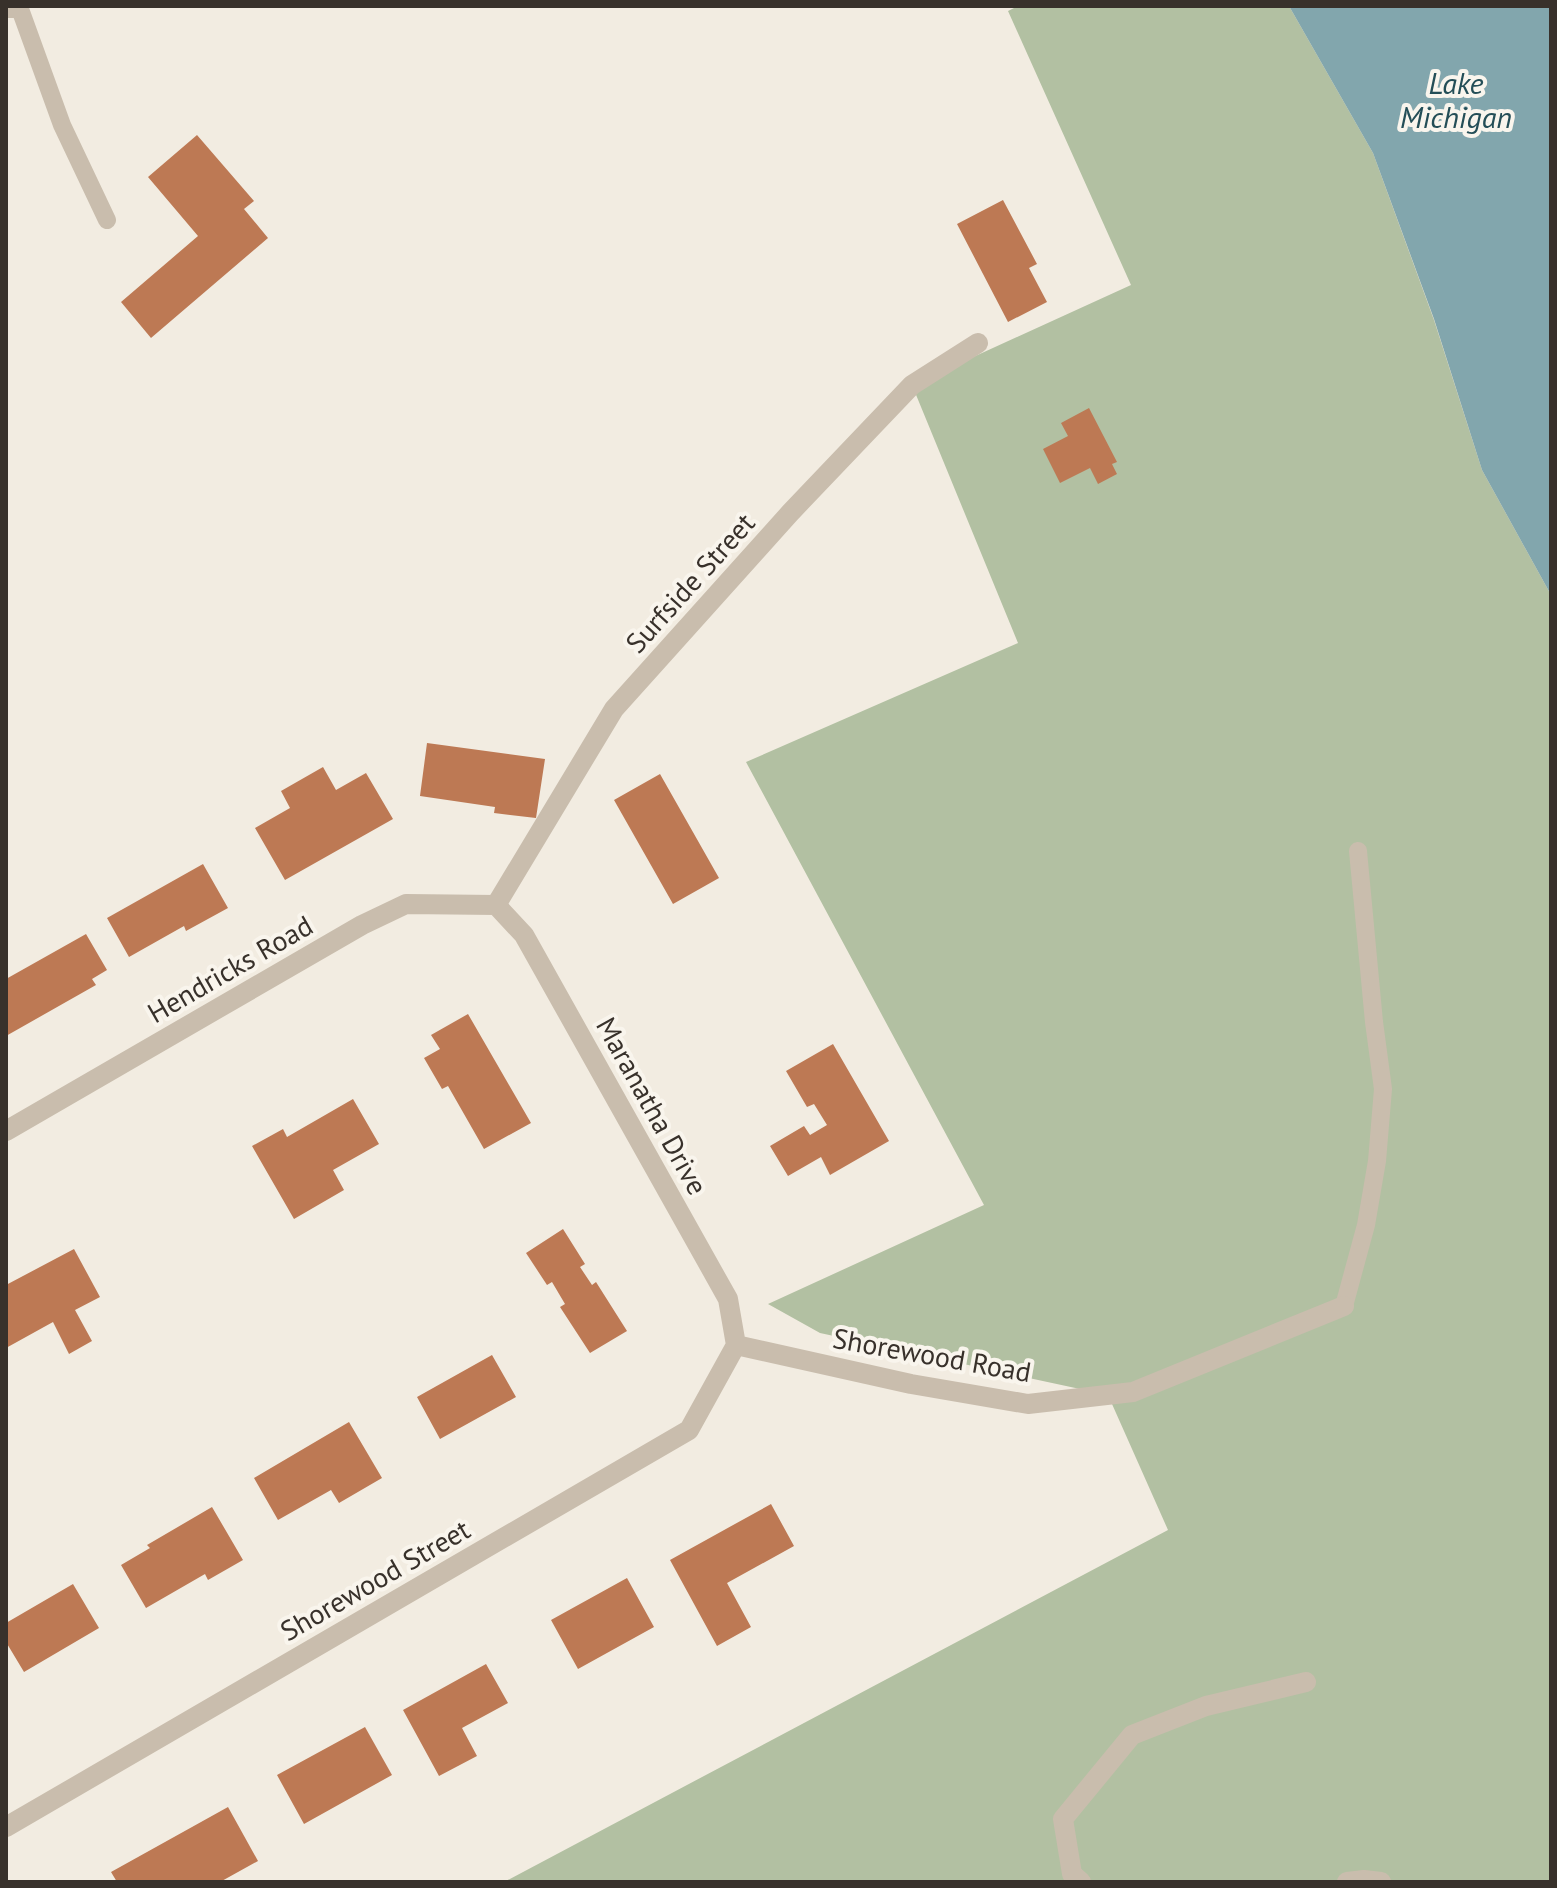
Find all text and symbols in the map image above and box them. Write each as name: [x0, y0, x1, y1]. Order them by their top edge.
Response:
water label: Lake Michigan: [1400, 63, 1512, 136]
street label: Surfside Street: [617, 505, 763, 660]
street label: Hendricks Road: [140, 906, 319, 1031]
street label: Maranatha Drive: [588, 1010, 717, 1201]
street label: Shorewood Road: [830, 1319, 1034, 1390]
street label: Shorewood Street: [273, 1510, 477, 1649]

